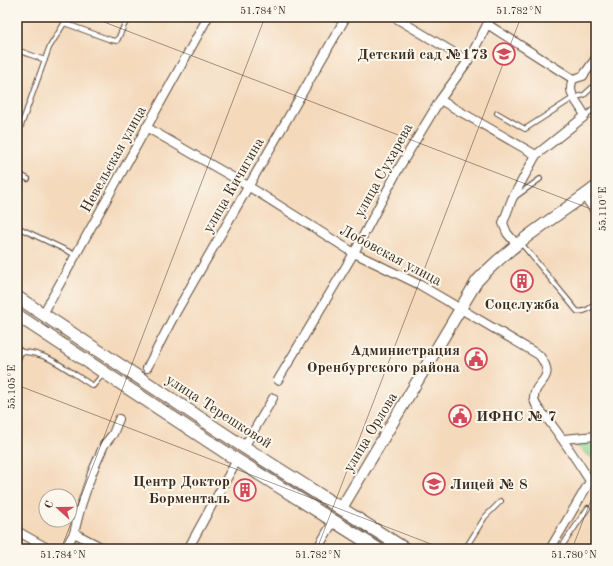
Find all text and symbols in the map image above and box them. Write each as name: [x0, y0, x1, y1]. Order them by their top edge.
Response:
text: 51.784°N: [240, 6, 286, 16]
text: 51.782°N: [496, 6, 542, 16]
school or university icon: Детский сад №173: [491, 41, 517, 67]
place label: Детский сад №173: [358, 48, 488, 63]
street label: Невельская улица: [79, 103, 150, 216]
street label: улица Сухарева: [352, 121, 417, 220]
street label: улица Кичигина: [201, 135, 268, 236]
text: 55.110°E: [598, 187, 608, 231]
street label: Лобовская улица: [337, 223, 444, 290]
building icon: Соцслужба: [509, 268, 535, 294]
place label: Соцслужба: [484, 298, 560, 313]
place label: Администрация Оренбургского района: [307, 344, 460, 376]
public building icon: Администрация Оренбургского района: [463, 346, 489, 372]
text: 55.105°E: [7, 365, 17, 409]
street label: улица Терешковой: [163, 372, 274, 452]
street label: улица Орлова: [342, 390, 401, 475]
public building icon: ИФНС № 7: [447, 403, 473, 429]
place label: ИФНС № 7: [476, 410, 557, 425]
school or university icon: Лицей № 8: [421, 471, 447, 497]
place label: Центр Доктор Борменталь: [133, 475, 230, 507]
building icon: Центр Доктор Борменталь: [232, 477, 258, 503]
place label: Лицей № 8: [450, 478, 528, 493]
north arrow: [38, 488, 78, 528]
text: С: [44, 500, 57, 510]
text: 51.784°N: [40, 550, 86, 560]
text: 51.782°N: [295, 550, 341, 560]
text: 51.780°N: [551, 550, 597, 560]

